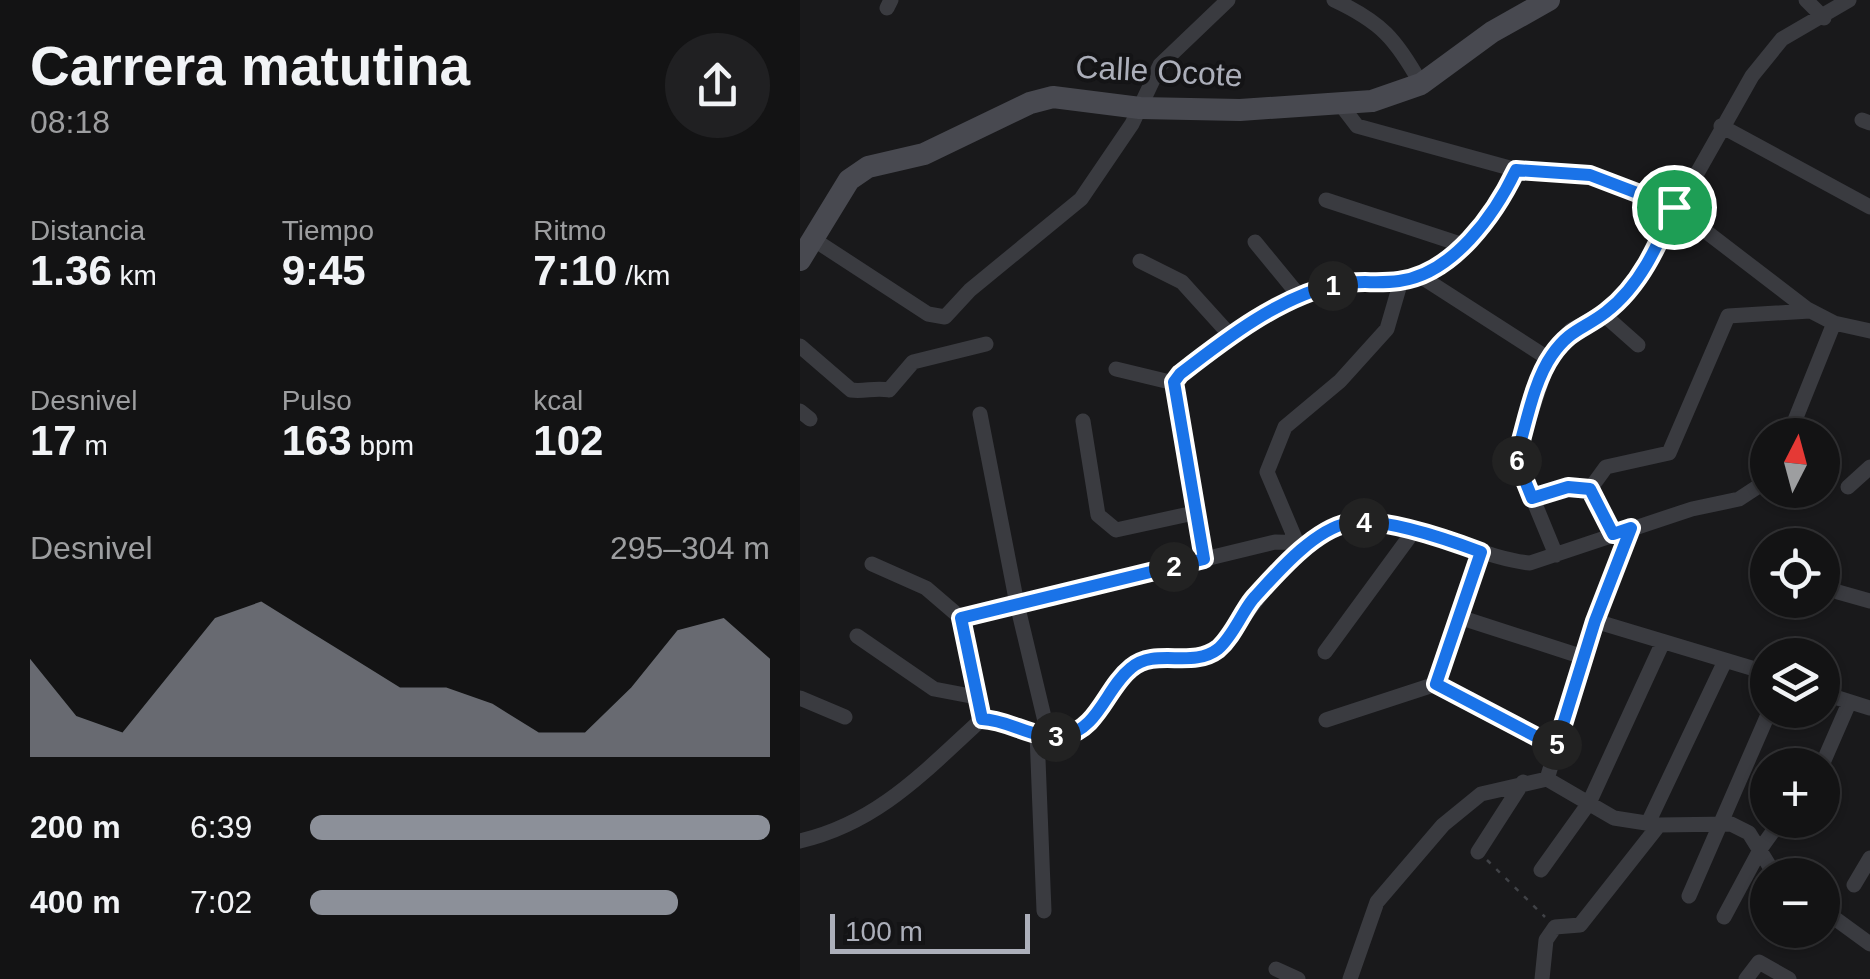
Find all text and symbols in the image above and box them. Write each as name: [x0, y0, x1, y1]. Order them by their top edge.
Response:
button: share: [665, 33, 770, 138]
text: Carrera matutina: [30, 35, 470, 97]
street label: Calle Ocote: [1075, 49, 1243, 93]
text: 08:18: [30, 104, 110, 140]
pin: [1632, 165, 1717, 250]
icon: arrive: [1647, 180, 1702, 235]
text: Distancia: [30, 215, 145, 246]
text: Tiempo: [282, 215, 374, 246]
text: Ritmo: [533, 215, 606, 246]
text: 1.36: [30, 247, 112, 294]
text: 9:45: [282, 247, 366, 294]
text: 7:10: [533, 247, 617, 294]
text: km: [112, 260, 157, 291]
text: /km: [617, 260, 670, 291]
pin: 1: [1308, 261, 1358, 311]
text: 1: [1325, 270, 1341, 301]
text: Desnivel: [30, 385, 137, 416]
text: Pulso: [282, 385, 352, 416]
text: kcal: [533, 385, 583, 416]
text: 17: [30, 417, 77, 464]
text: 163: [282, 417, 352, 464]
text: 102: [533, 417, 603, 464]
north arrow: [1750, 418, 1840, 508]
map controls: [1750, 418, 1840, 948]
text: m: [77, 430, 108, 461]
text: bpm: [352, 430, 414, 461]
pin: 6: [1492, 436, 1542, 486]
text: 6: [1509, 445, 1525, 476]
pin: 4: [1339, 498, 1389, 548]
text: 4: [1356, 507, 1372, 538]
button: locate: [1750, 528, 1840, 618]
text: Desnivel: [30, 530, 153, 566]
text: 295–304 m: [610, 530, 770, 566]
pin: 2: [1149, 542, 1199, 592]
text: 2: [1166, 551, 1182, 582]
button: layers: [1750, 638, 1840, 728]
pin: 3: [1031, 712, 1081, 762]
pin: 5: [1532, 720, 1582, 770]
text: 3: [1048, 721, 1064, 752]
text: 5: [1549, 729, 1565, 760]
button: +: [1750, 748, 1840, 838]
text: 200 m: [30, 809, 121, 845]
text: 6:39: [190, 809, 252, 845]
button: −: [1750, 858, 1840, 948]
text: 400 m: [30, 884, 121, 920]
text: 7:02: [190, 884, 252, 920]
scale bar: [830, 909, 1030, 954]
text: 100 m: [845, 916, 923, 947]

